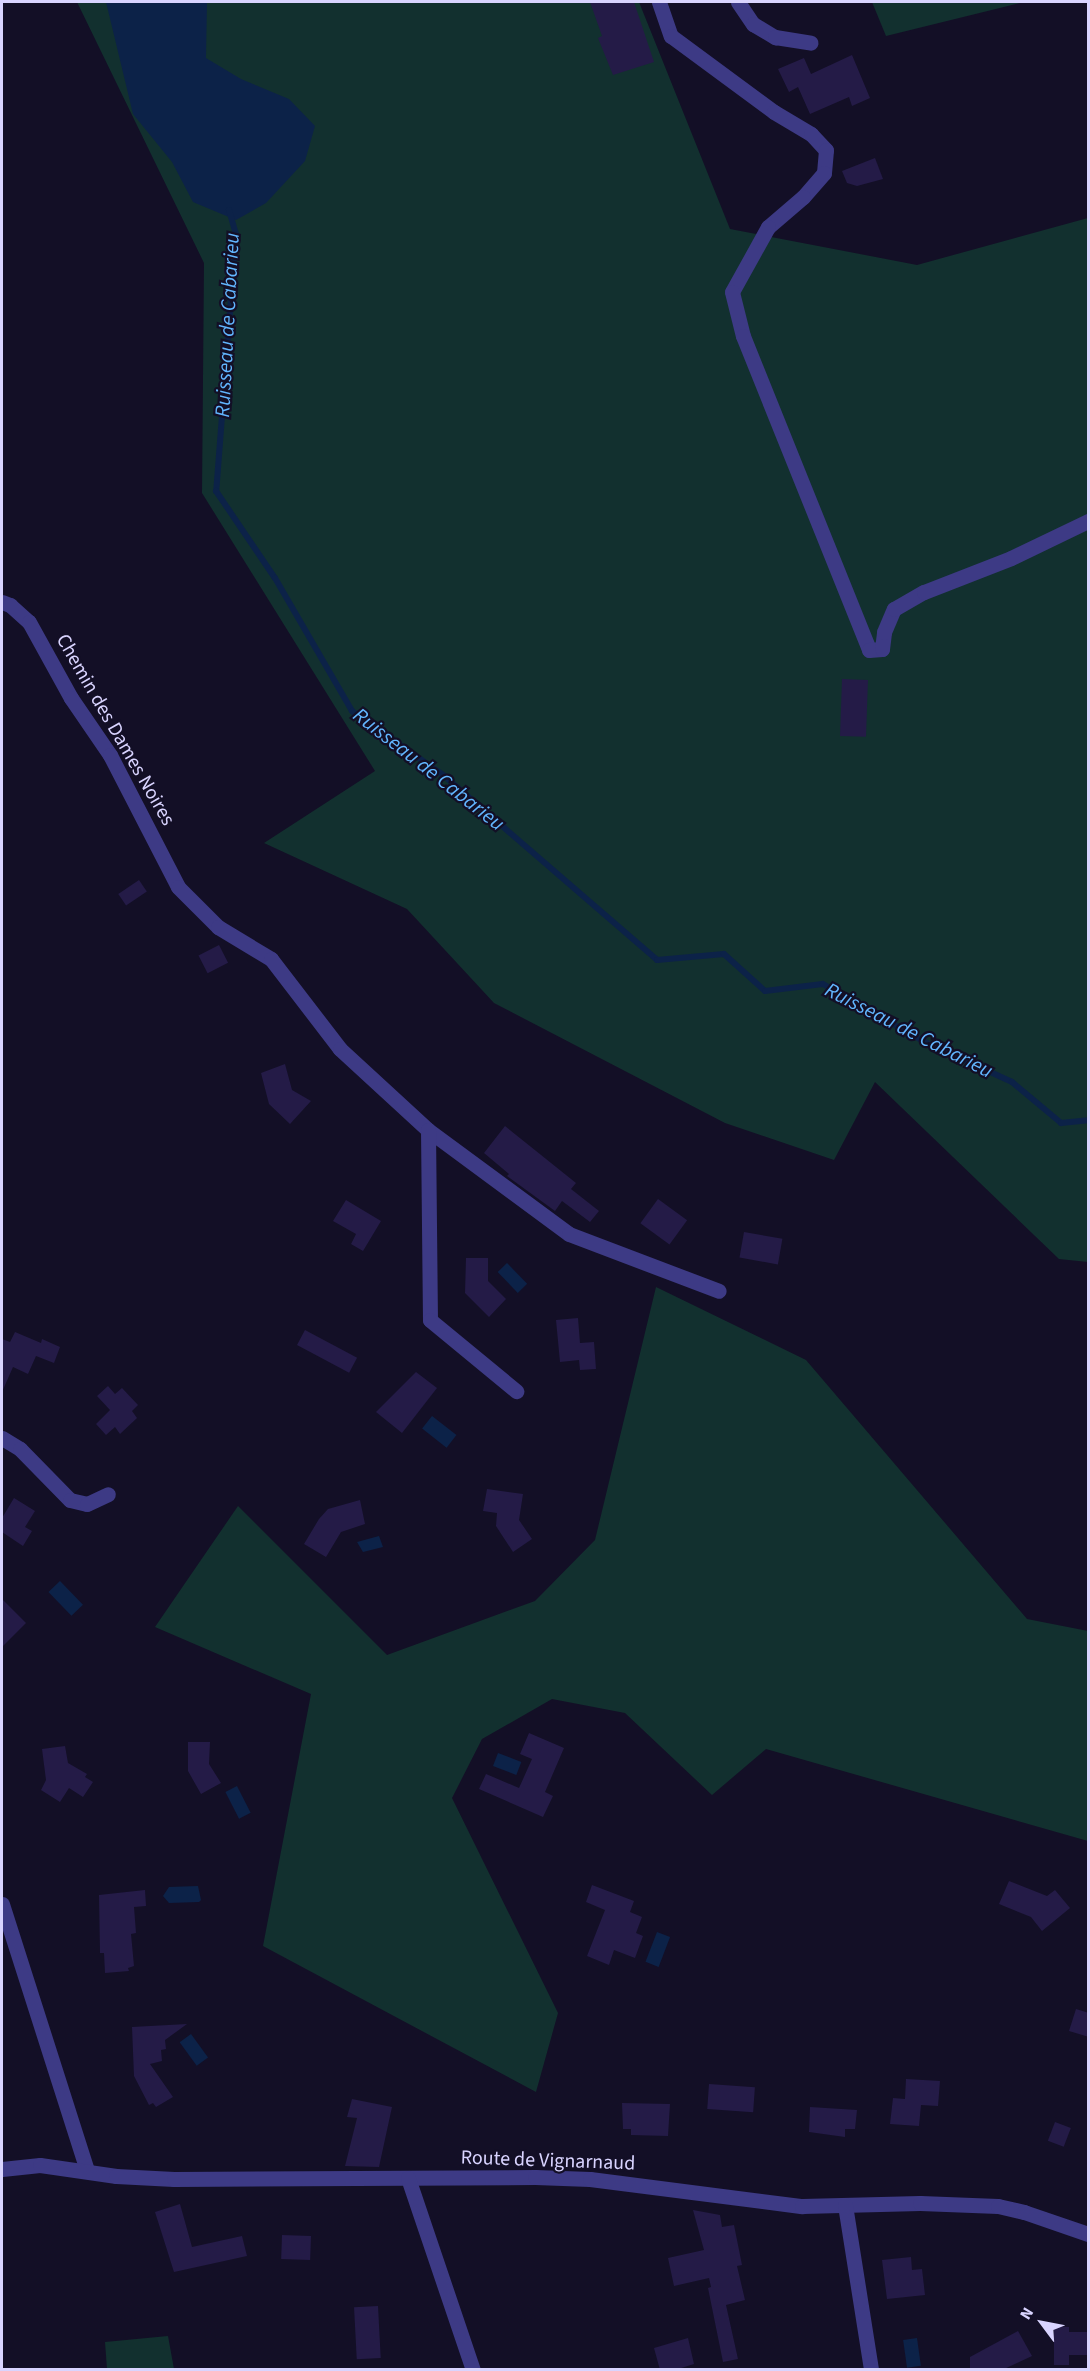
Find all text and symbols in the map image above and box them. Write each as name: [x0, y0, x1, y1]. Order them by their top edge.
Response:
water label: Ruisseau de Cabarieu: [210, 232, 244, 418]
street label: Chemin des Dames Noires: [50, 630, 180, 830]
water label: Ruisseau de Cabarieu: [348, 702, 510, 836]
water label: Ruisseau de Cabarieu: [821, 977, 997, 1083]
street label: Route de Vignarnaud: [460, 2146, 636, 2176]
north arrow: [1012, 2293, 1072, 2353]
text: N: [1015, 2303, 1039, 2324]

